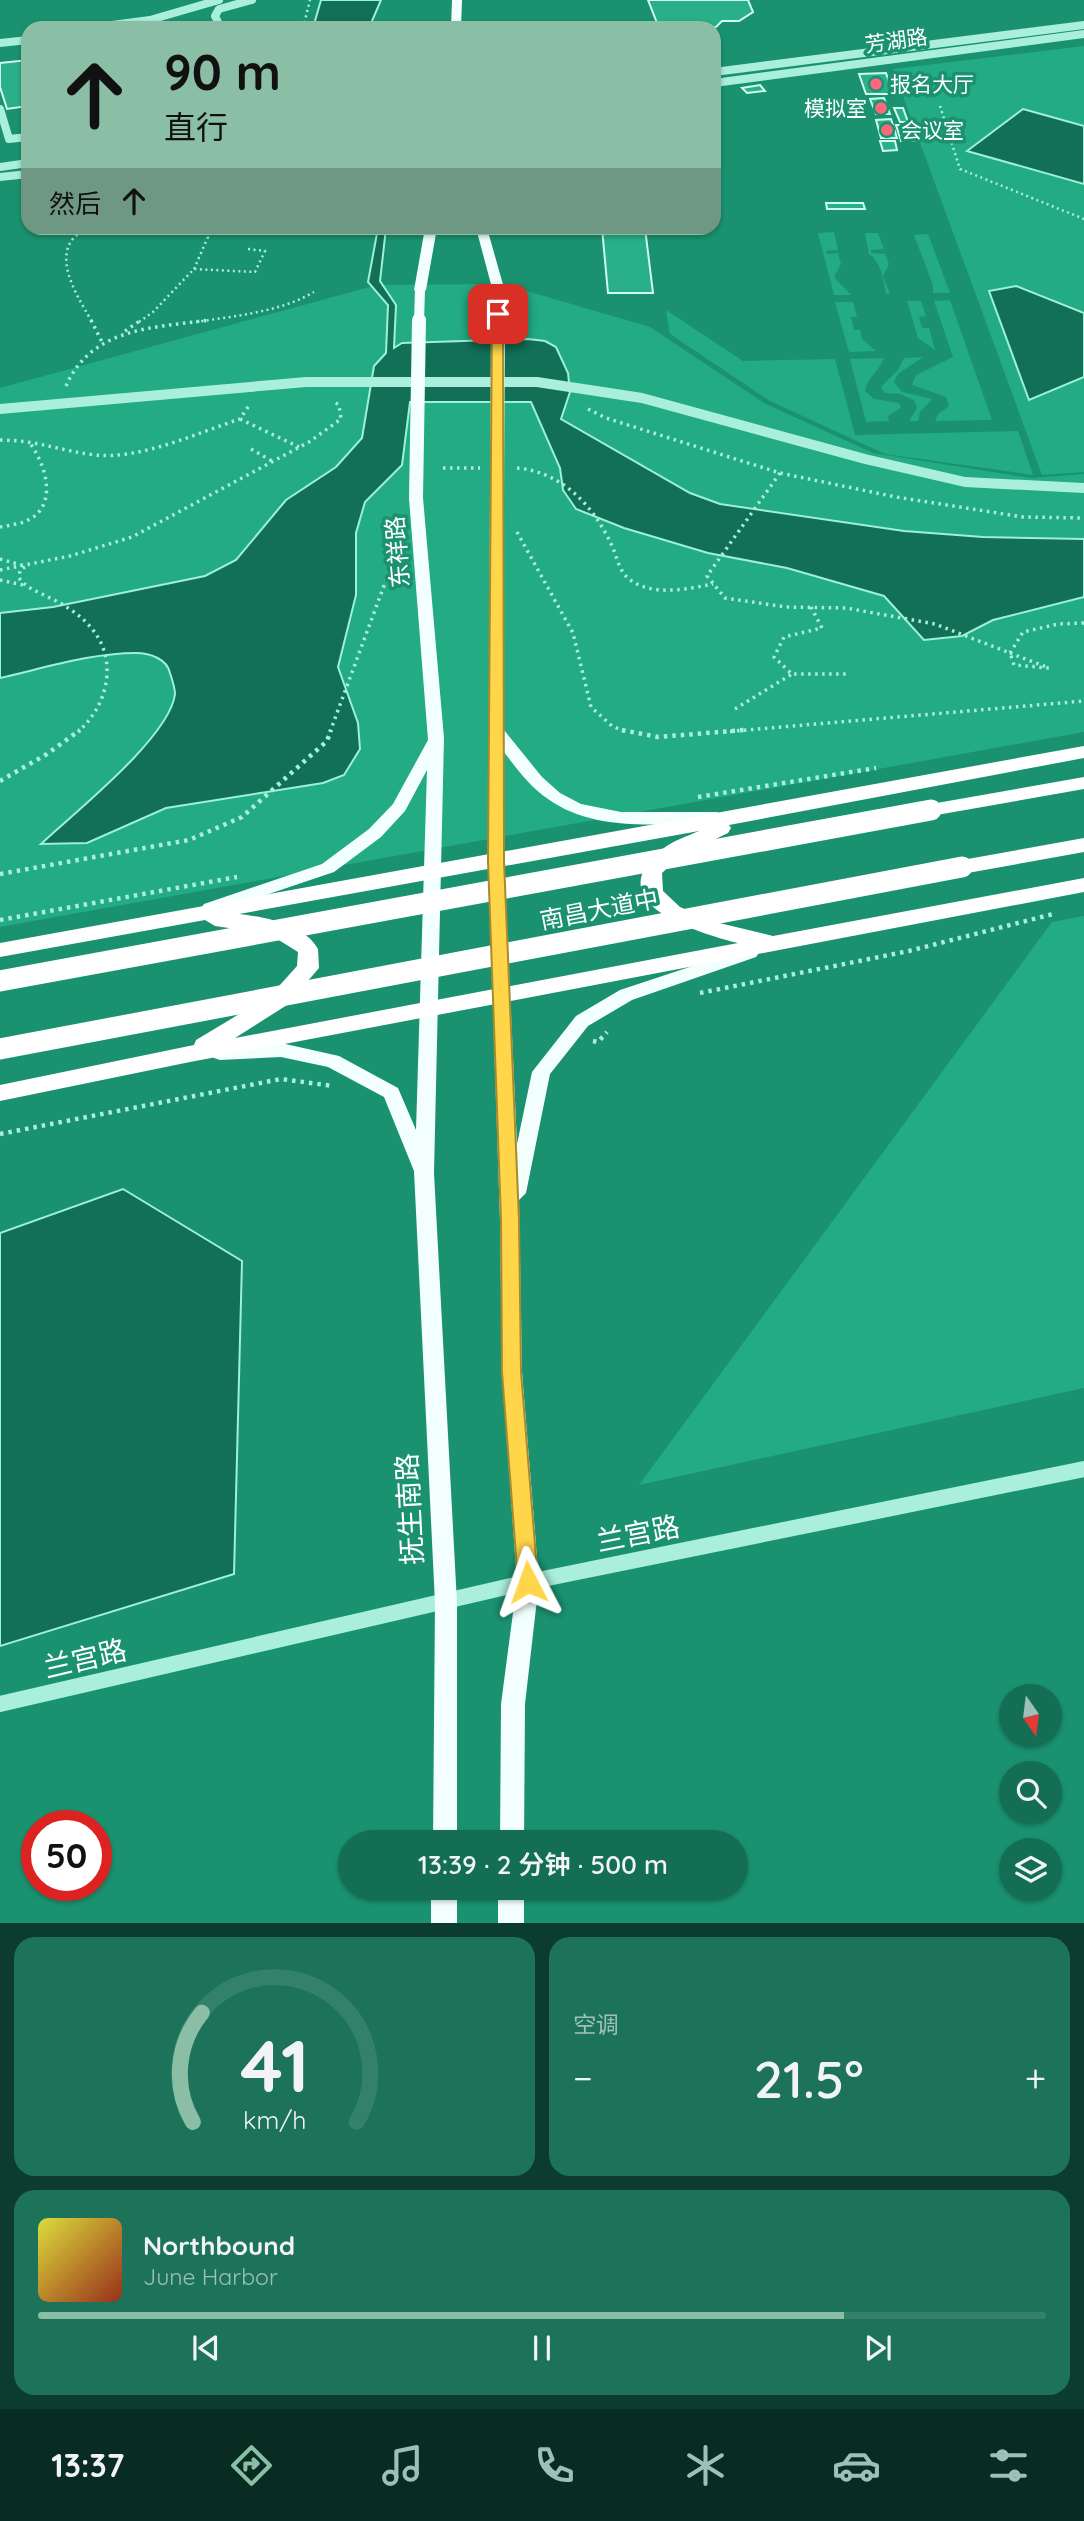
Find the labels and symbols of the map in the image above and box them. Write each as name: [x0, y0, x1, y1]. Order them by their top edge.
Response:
street label: 芳湖路: [863, 23, 929, 57]
place label: 报名大厅: [890, 71, 974, 97]
marker: 报名大厅: [868, 76, 884, 92]
place label: 模拟室: [804, 95, 867, 121]
marker: 模拟室: [873, 100, 889, 116]
place label: 会议室: [901, 117, 964, 143]
marker: 会议室: [879, 122, 895, 138]
pin: [468, 284, 528, 344]
street label: 东祥路: [379, 515, 415, 589]
street label: 南昌大道中: [537, 883, 661, 935]
street label: 抚生南路: [389, 1452, 429, 1566]
street label: 兰宫路: [593, 1508, 683, 1558]
position arrow: [491, 1545, 565, 1619]
street label: 兰宫路: [40, 1631, 130, 1685]
north arrow: [999, 1684, 1062, 1746]
speed limit sign: 50: [21, 1810, 112, 1901]

